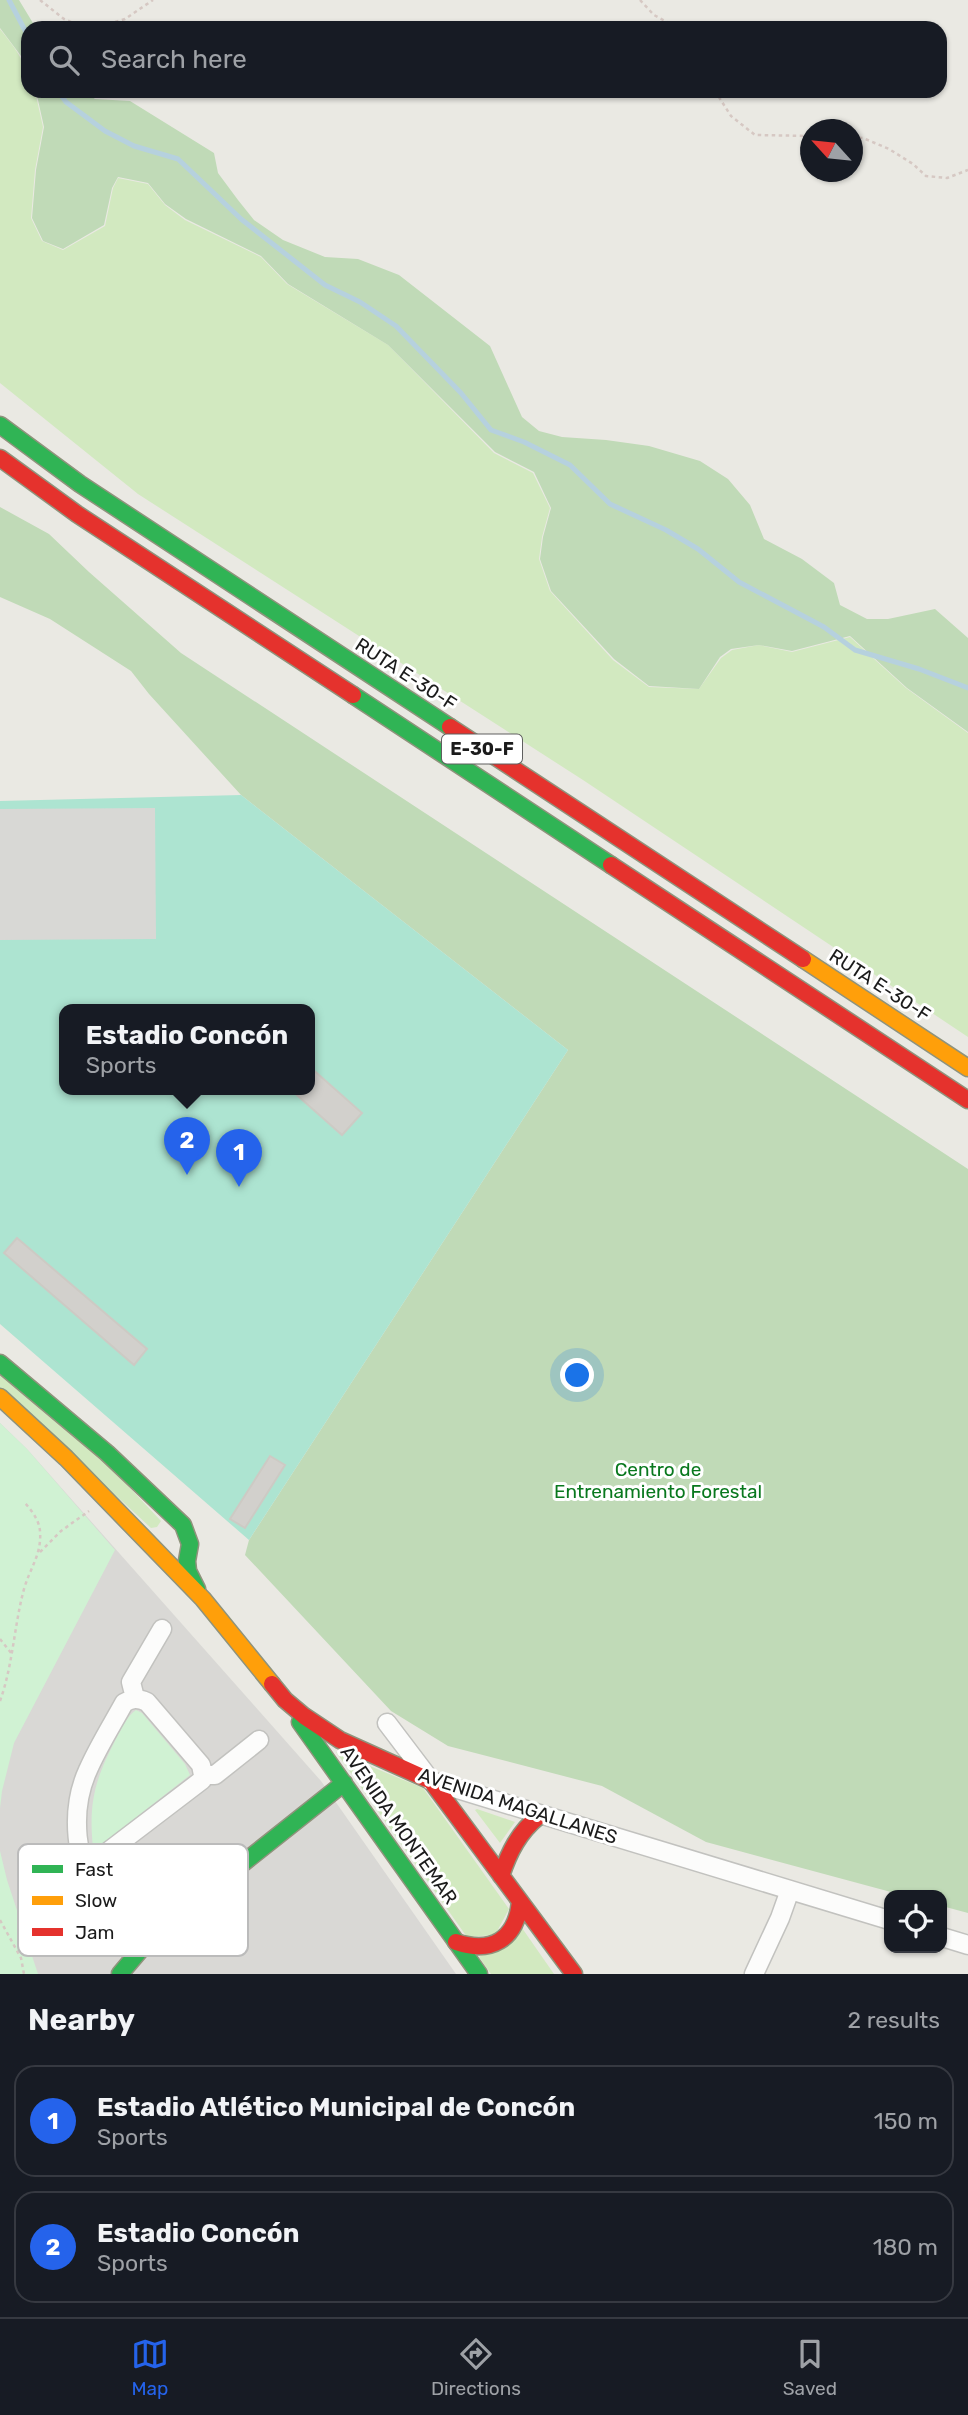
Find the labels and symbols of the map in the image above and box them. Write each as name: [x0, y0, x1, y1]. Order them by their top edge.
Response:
north arrow: [800, 119, 863, 182]
street label: RUTA E-30-F: [351, 633, 461, 715]
road number: E-30-F: [442, 734, 522, 764]
street label: RUTA E-30-F: [825, 944, 935, 1026]
pin: 2: [164, 1117, 210, 1175]
pin: 1: [216, 1129, 262, 1187]
your location: [560, 1358, 594, 1392]
park label: Centro de Entrenamiento Forestal: [554, 1458, 762, 1503]
street label: AVENIDA MONTEMAR: [336, 1741, 462, 1909]
street label: AVENIDA MAGALLANES: [416, 1763, 620, 1849]
legend: [18, 1844, 248, 1956]
text: Fast: [75, 1858, 114, 1881]
text: Slow: [75, 1889, 117, 1912]
text: Jam: [75, 1921, 114, 1944]

